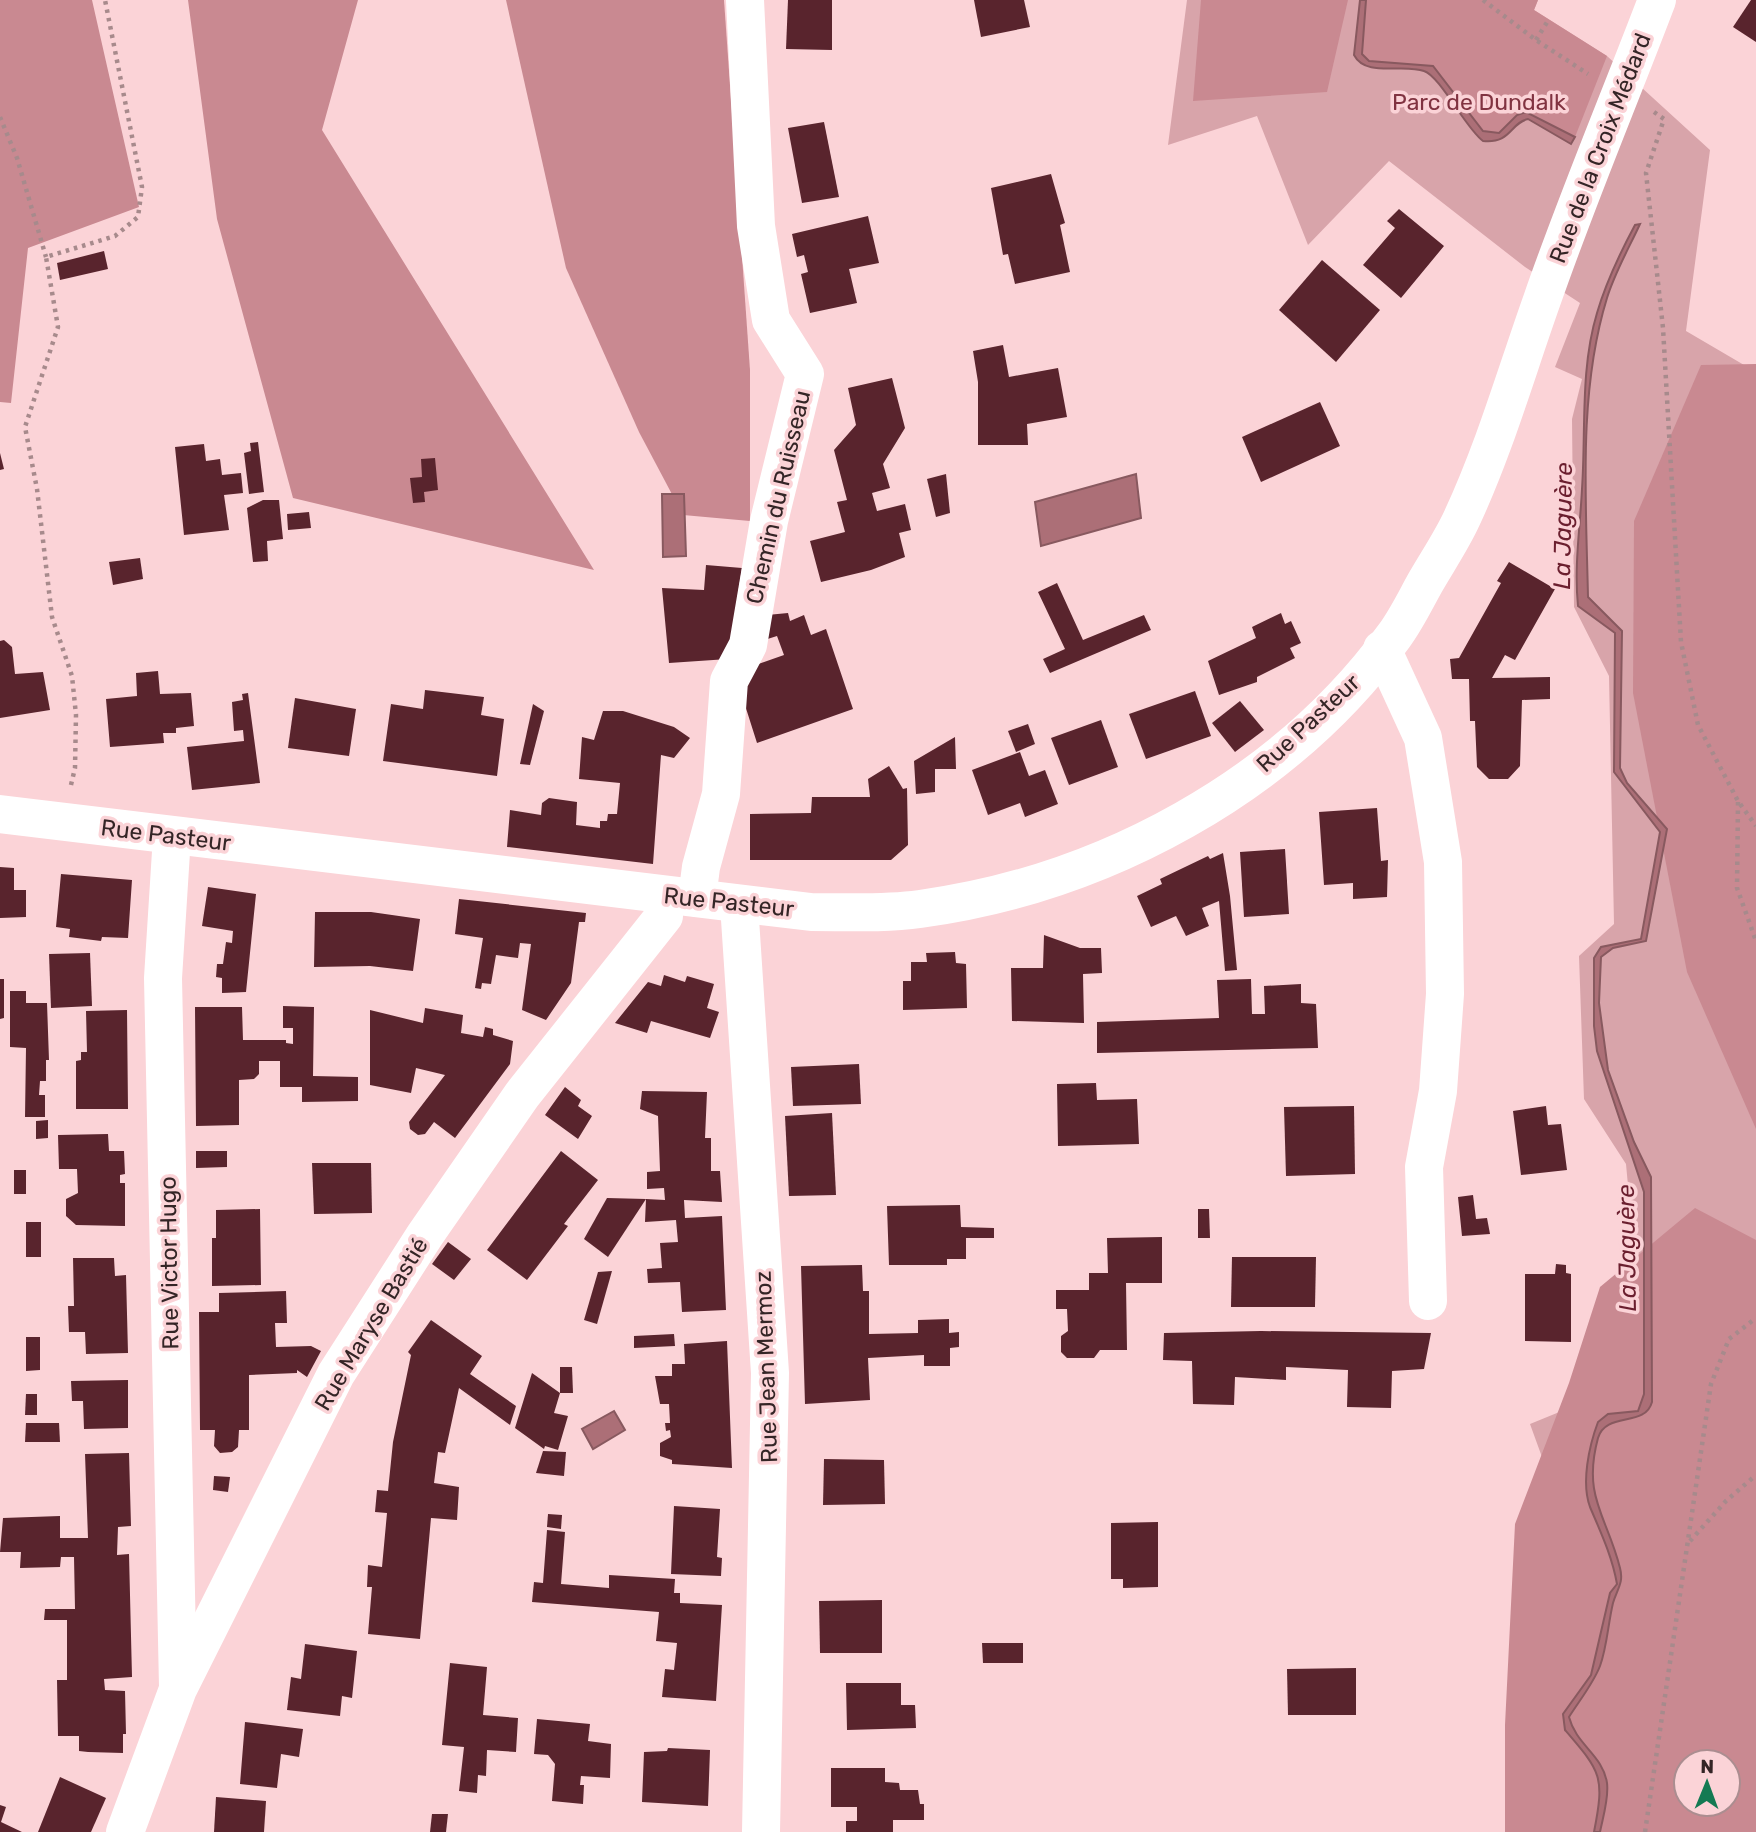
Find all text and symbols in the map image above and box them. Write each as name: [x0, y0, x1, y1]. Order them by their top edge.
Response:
street label: Rue de la Croix Médard: [1543, 29, 1657, 267]
park label: Parc de Dundalk: [1392, 88, 1566, 116]
street label: Chemin du Ruisseau: [740, 387, 816, 607]
water label: La Jaguère: [1548, 462, 1578, 590]
street label: Rue Pasteur: [1251, 668, 1366, 778]
street label: Rue Pasteur: [99, 813, 233, 857]
street label: Rue Pasteur: [662, 881, 796, 923]
street label: Rue Victor Hugo: [153, 1176, 185, 1350]
water label: La Jaguère: [1612, 1184, 1642, 1312]
street label: Rue Maryse Bastié: [308, 1232, 434, 1416]
street label: Rue Jean Mermoz: [749, 1270, 783, 1464]
north arrow: [1672, 1748, 1742, 1818]
text: N: [1700, 1755, 1714, 1778]

